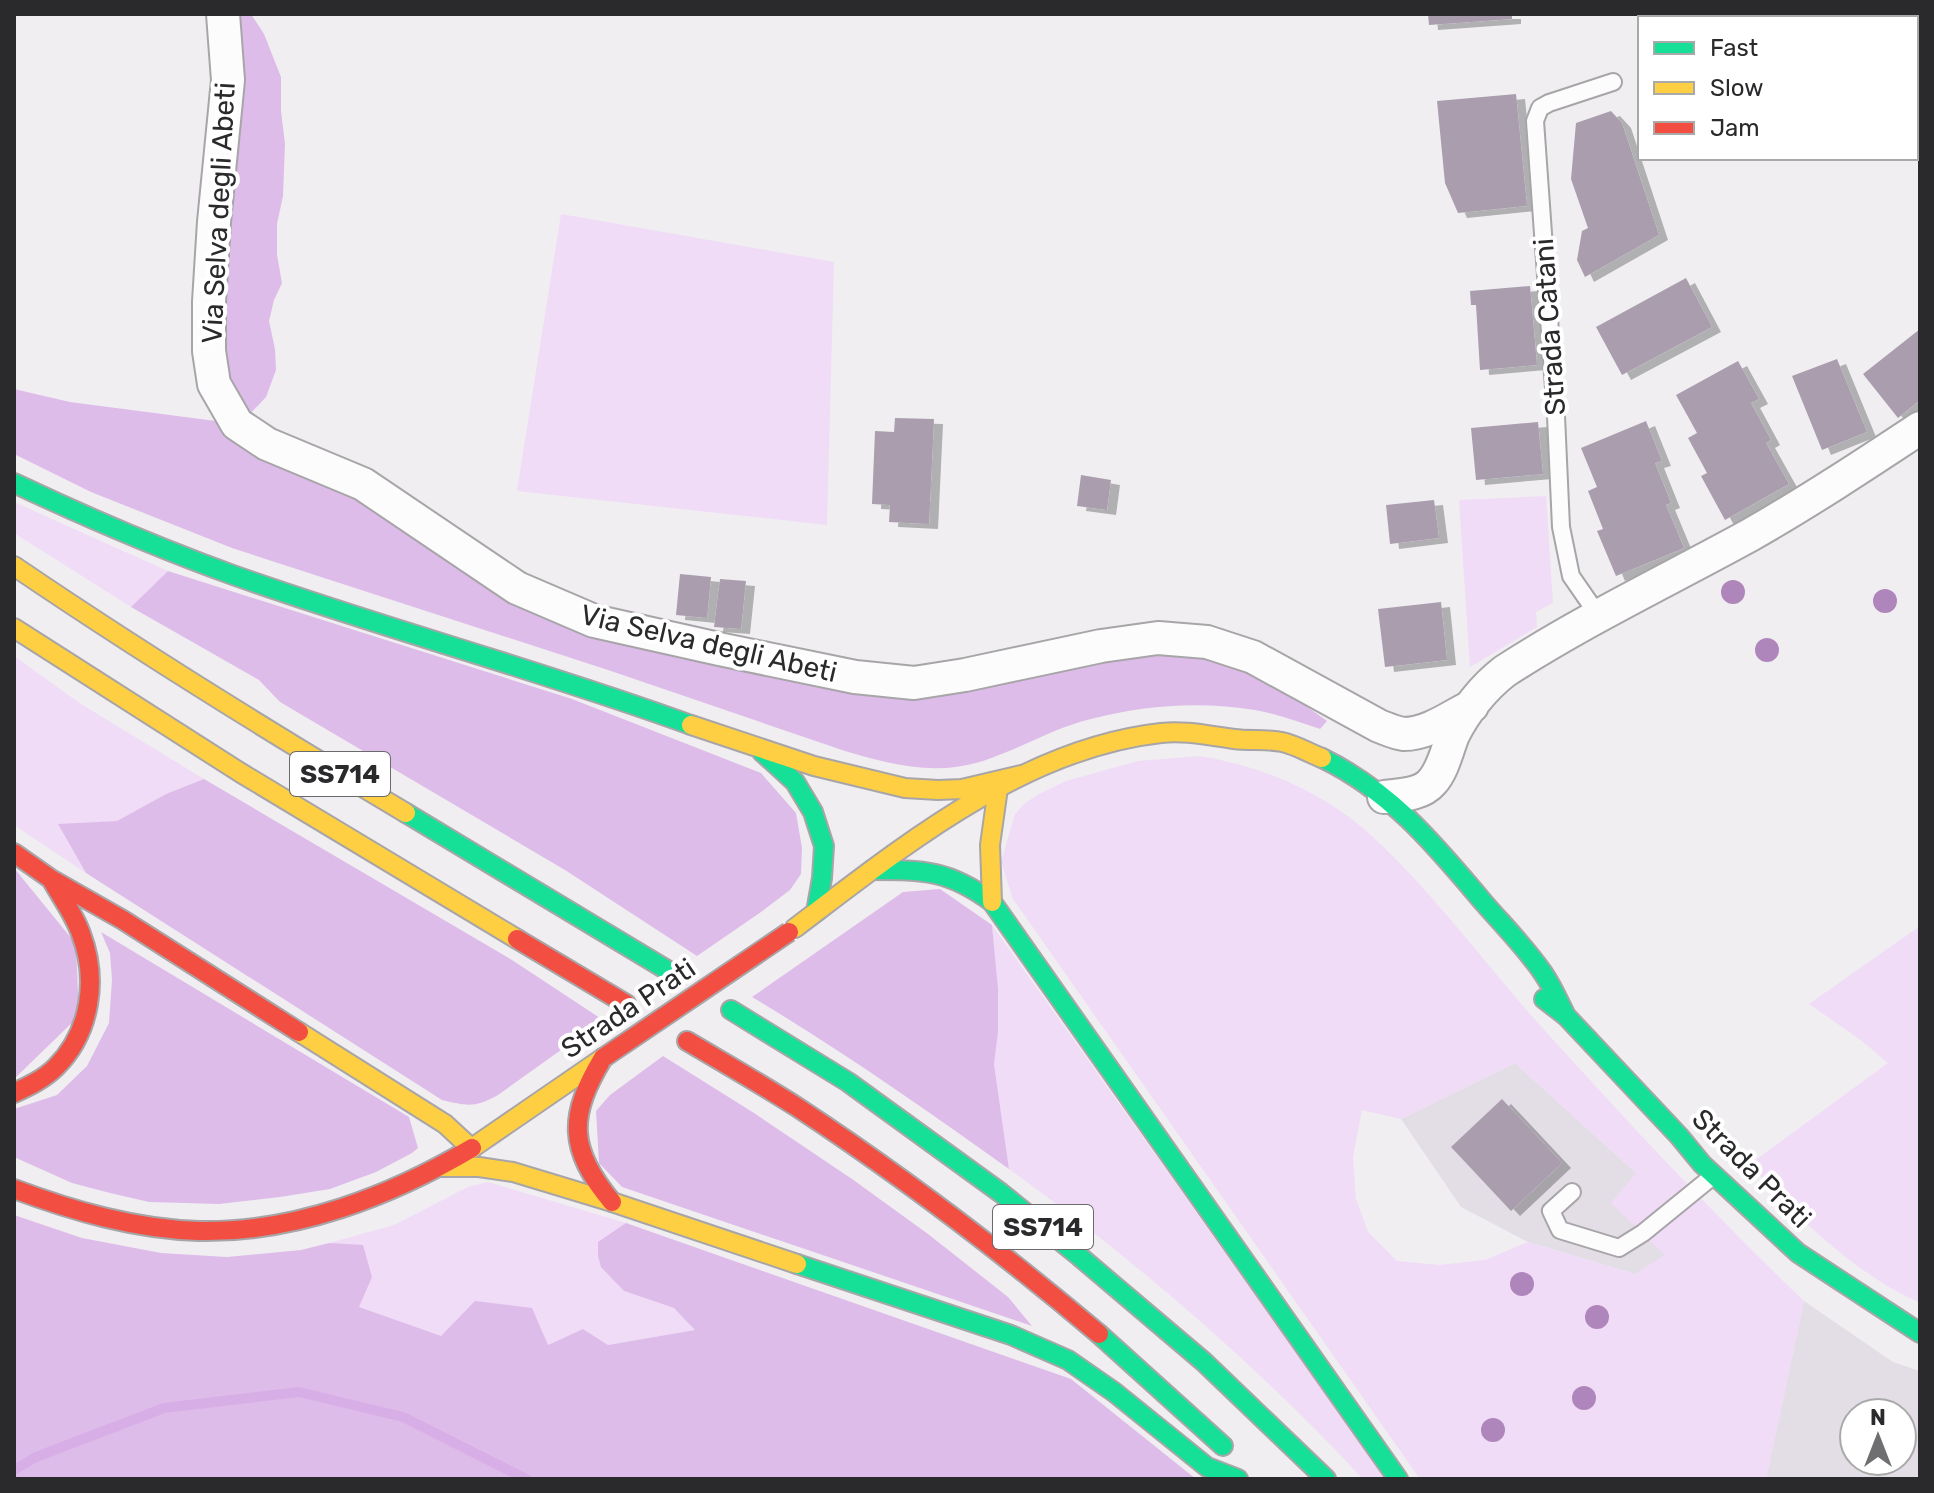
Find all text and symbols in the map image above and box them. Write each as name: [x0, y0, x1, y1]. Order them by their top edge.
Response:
legend: [1638, 16, 1918, 160]
text: Fast: [1710, 34, 1758, 62]
text: Slow: [1710, 74, 1763, 102]
street label: Via Selva degli Abeti: [195, 81, 242, 345]
text: Jam: [1710, 114, 1760, 142]
street label: Strada Catani: [1527, 237, 1572, 417]
street label: Via Selva degli Abeti: [578, 598, 840, 689]
road number: SS714: [290, 752, 390, 796]
street label: Strada Prati: [555, 951, 702, 1065]
street label: Strada Prati: [1685, 1102, 1818, 1235]
road number: SS714: [993, 1205, 1093, 1249]
north arrow: [1838, 1397, 1918, 1477]
text: N: [1870, 1404, 1886, 1431]

